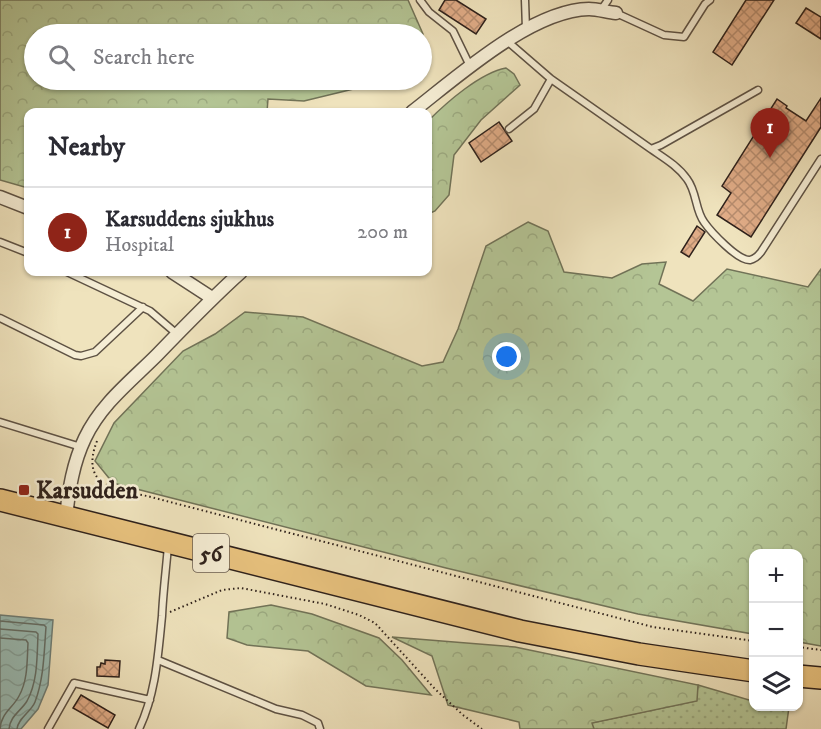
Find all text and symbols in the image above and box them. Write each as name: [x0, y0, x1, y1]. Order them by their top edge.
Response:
search box: [24, 24, 432, 90]
icon: search: [45, 41, 78, 74]
text: Search here: [93, 44, 195, 71]
pin: 1: [750, 108, 790, 158]
text: Nearby: [48, 131, 125, 164]
text: Karsuddens sjukhus: [105, 206, 274, 233]
text: 1: [64, 220, 71, 245]
text: 200 m: [357, 220, 408, 245]
text: Hospital: [105, 233, 174, 258]
your location: [492, 342, 521, 371]
place label: Karsudden: [36, 476, 138, 506]
marker: Karsudden: [17, 483, 31, 497]
road number: 56: [193, 534, 229, 572]
map controls: [749, 549, 803, 711]
button: +: [749, 549, 803, 603]
button: −: [749, 603, 803, 657]
button: layers: [749, 657, 803, 711]

